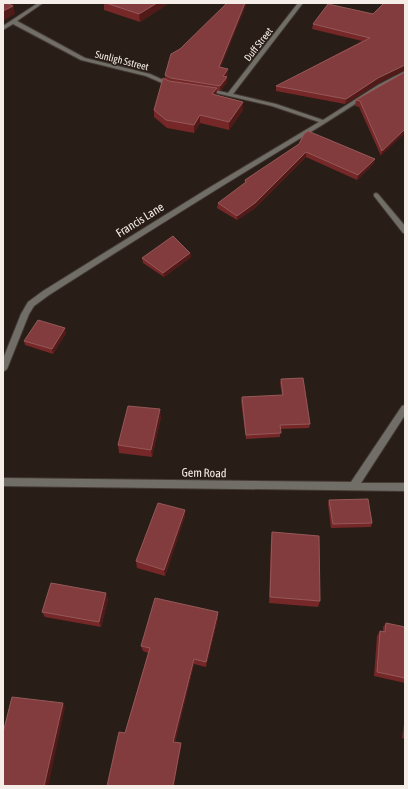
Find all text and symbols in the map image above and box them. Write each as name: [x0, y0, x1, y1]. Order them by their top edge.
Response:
street label: Duff Street: [242, 25, 275, 63]
street label: Sunligh Sstreet: [94, 49, 150, 72]
street label: Francis Lane: [113, 200, 167, 240]
street label: Gem Road: [181, 466, 227, 480]

